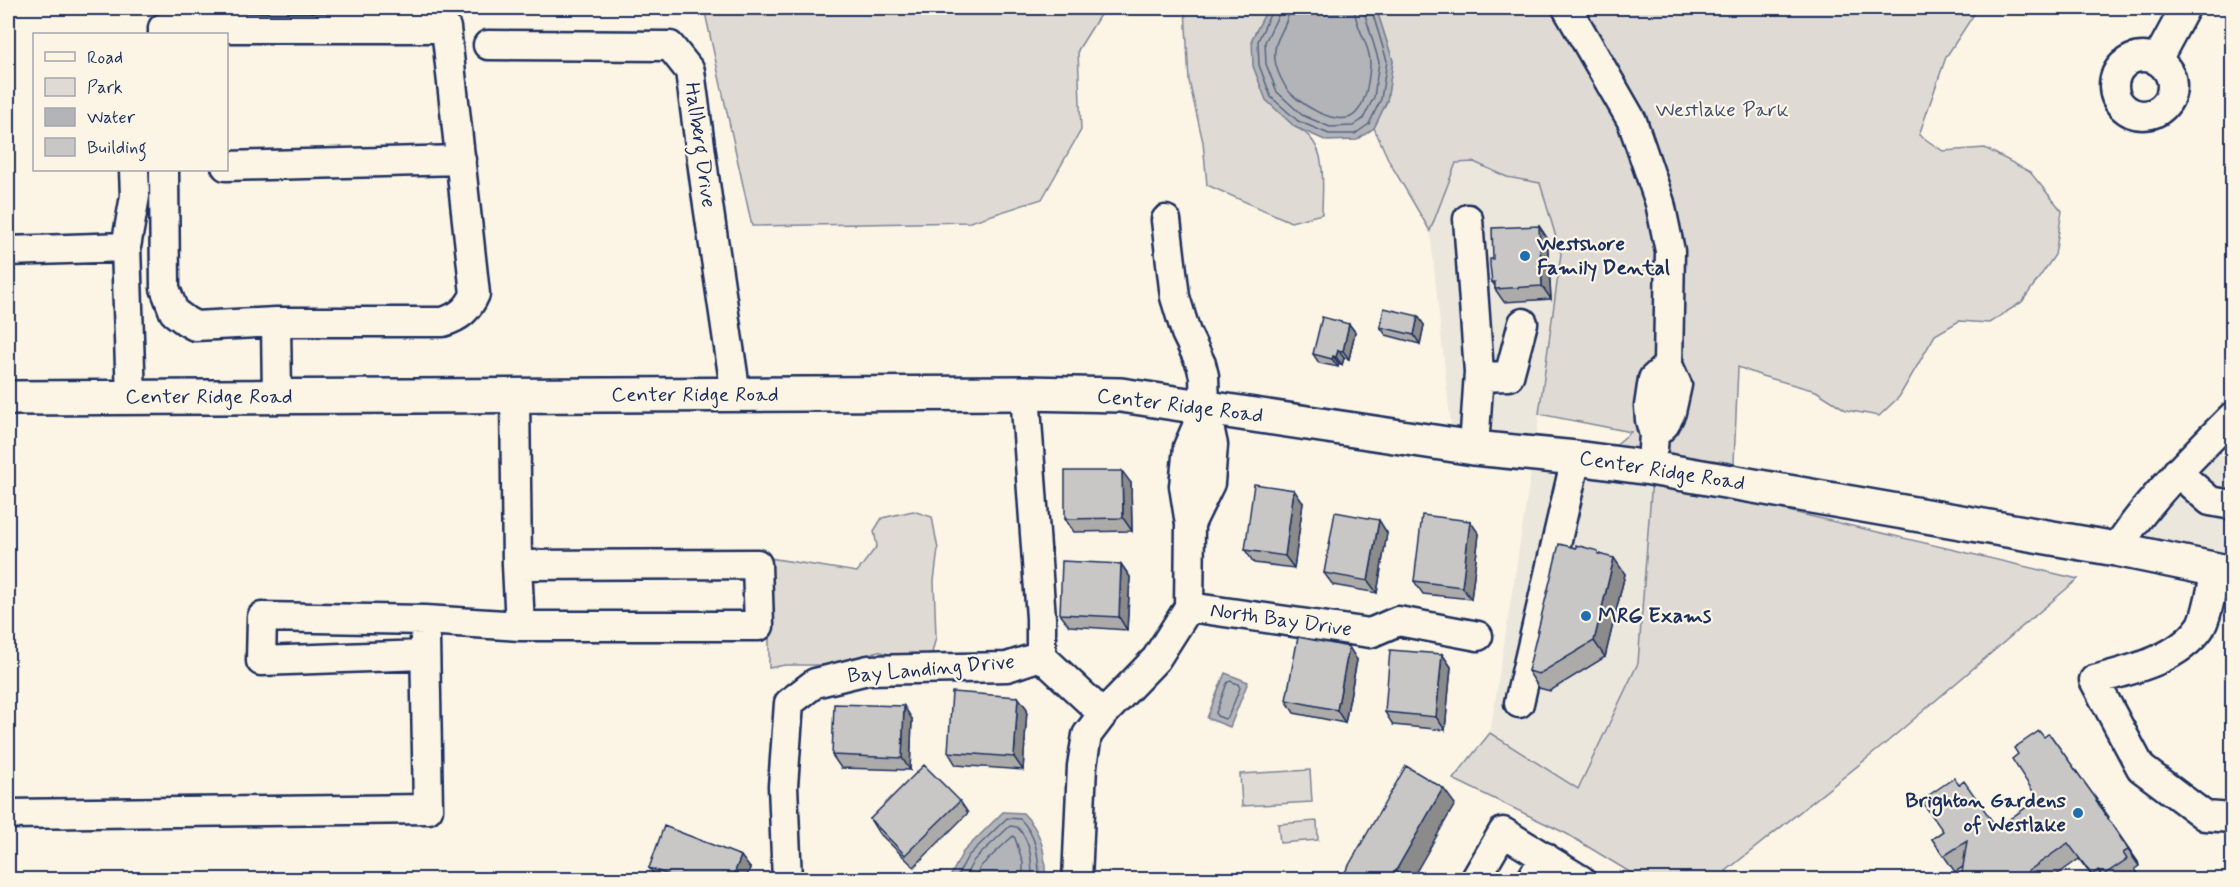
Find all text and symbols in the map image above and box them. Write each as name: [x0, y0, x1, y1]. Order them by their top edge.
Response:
legend: [33, 33, 228, 171]
text: Road: [87, 46, 123, 70]
text: Park: [87, 76, 123, 100]
street label: Hallberg Drive: [675, 80, 723, 210]
park label: Westlake Park: [1655, 96, 1789, 124]
text: Water: [87, 106, 136, 130]
text: Building: [87, 136, 147, 162]
place label: Westshore Family Dental: [1536, 230, 1670, 282]
marker: Westshore Family Dental: [1518, 249, 1532, 263]
street label: Center Ridge Road: [611, 381, 779, 409]
street label: Center Ridge Road: [1095, 382, 1265, 430]
street label: Center Ridge Road: [125, 383, 293, 411]
street label: Center Ridge Road: [1577, 444, 1747, 498]
street label: North Bay Drive: [1208, 596, 1354, 644]
place label: MRG Exams: [1598, 602, 1712, 630]
marker: MRG Exams: [1579, 609, 1593, 623]
street label: Bay Landing Drive: [846, 648, 1016, 690]
place label: Brighton Gardens of Westlake: [1905, 787, 2067, 839]
marker: Brighton Gardens of Westlake: [2071, 806, 2085, 820]

